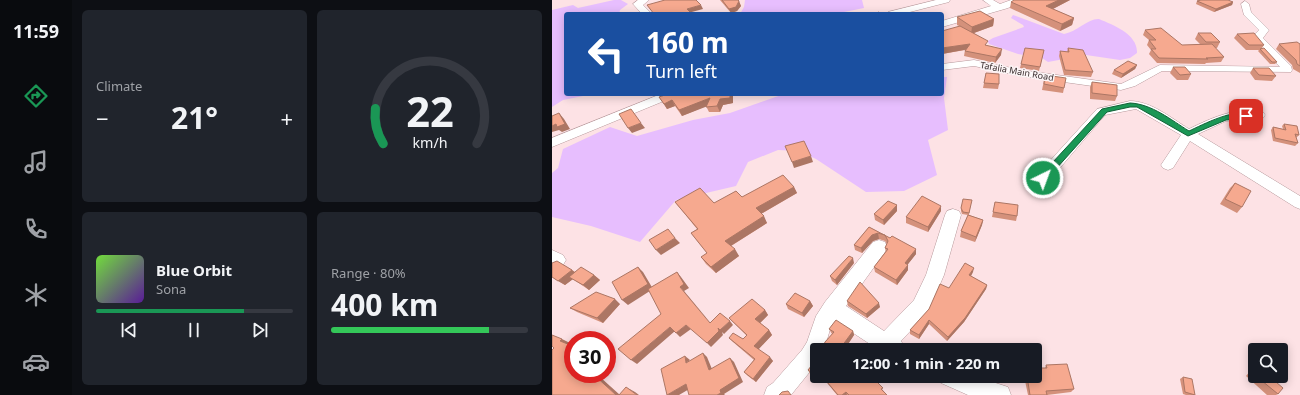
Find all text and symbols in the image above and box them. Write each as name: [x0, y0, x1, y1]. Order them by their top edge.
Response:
text: 11:59: [13, 19, 59, 43]
text: 160 m: [646, 23, 729, 61]
icon: left: [580, 28, 632, 80]
street label: Tafalia Main Road: [979, 58, 1055, 84]
text: Turn left: [646, 59, 717, 83]
text: Climate: [96, 77, 142, 95]
icon: directions: [22, 82, 50, 110]
text: 22: [406, 83, 453, 139]
text: 21°: [171, 97, 218, 138]
pin: [1229, 99, 1263, 133]
text: −: [96, 103, 109, 133]
text: +: [280, 103, 293, 133]
icon: arrive: [1235, 105, 1257, 127]
text: km/h: [412, 132, 447, 151]
icon: music: [22, 148, 50, 176]
position arrow: [1022, 157, 1064, 199]
icon: phone: [22, 215, 50, 243]
text: Blue Orbit: [156, 260, 232, 280]
text: Range · 80%: [331, 264, 406, 282]
text: Sona: [156, 280, 186, 298]
icon: climate: [22, 281, 50, 309]
text: 400 km: [331, 284, 438, 325]
icon: previous: [118, 319, 140, 341]
icon: pause: [183, 319, 205, 341]
icon: next: [249, 319, 271, 341]
speed limit sign: 30: [564, 331, 616, 383]
map controls: [1248, 343, 1288, 383]
button: search: [1248, 343, 1288, 383]
icon: car: [22, 348, 50, 376]
text: 12:00 · 1 min · 220 m: [852, 353, 1000, 373]

